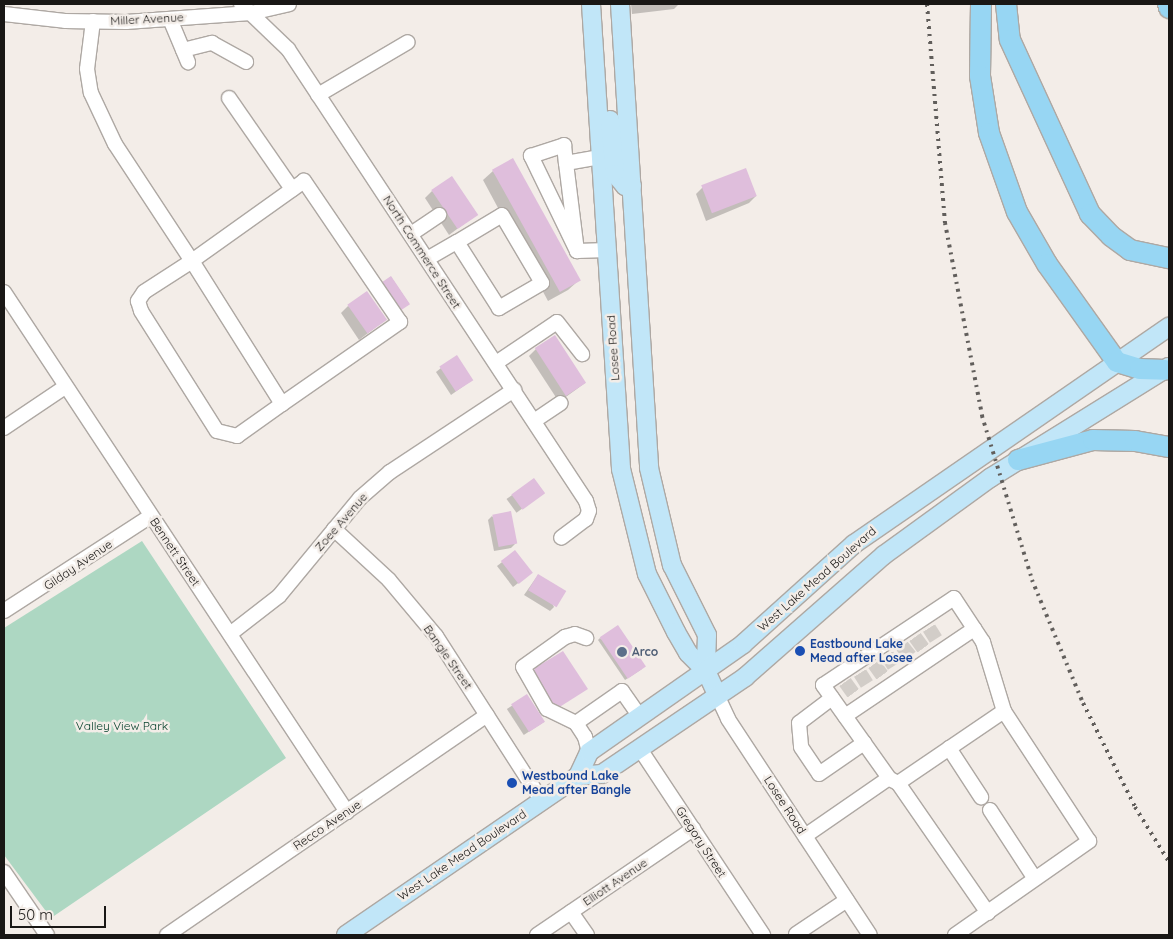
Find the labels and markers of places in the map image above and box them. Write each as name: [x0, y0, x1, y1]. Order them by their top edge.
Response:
place label: Eastbound Lake Mead after Losee: [810, 637, 913, 665]
place label: Arco: [632, 645, 658, 659]
marker: Eastbound Lake Mead after Losee: [794, 645, 806, 657]
marker: Arco: [616, 646, 628, 658]
place label: Westbound Lake Mead after Bangle: [522, 769, 631, 797]
marker: Westbound Lake Mead after Bangle: [506, 777, 518, 789]

